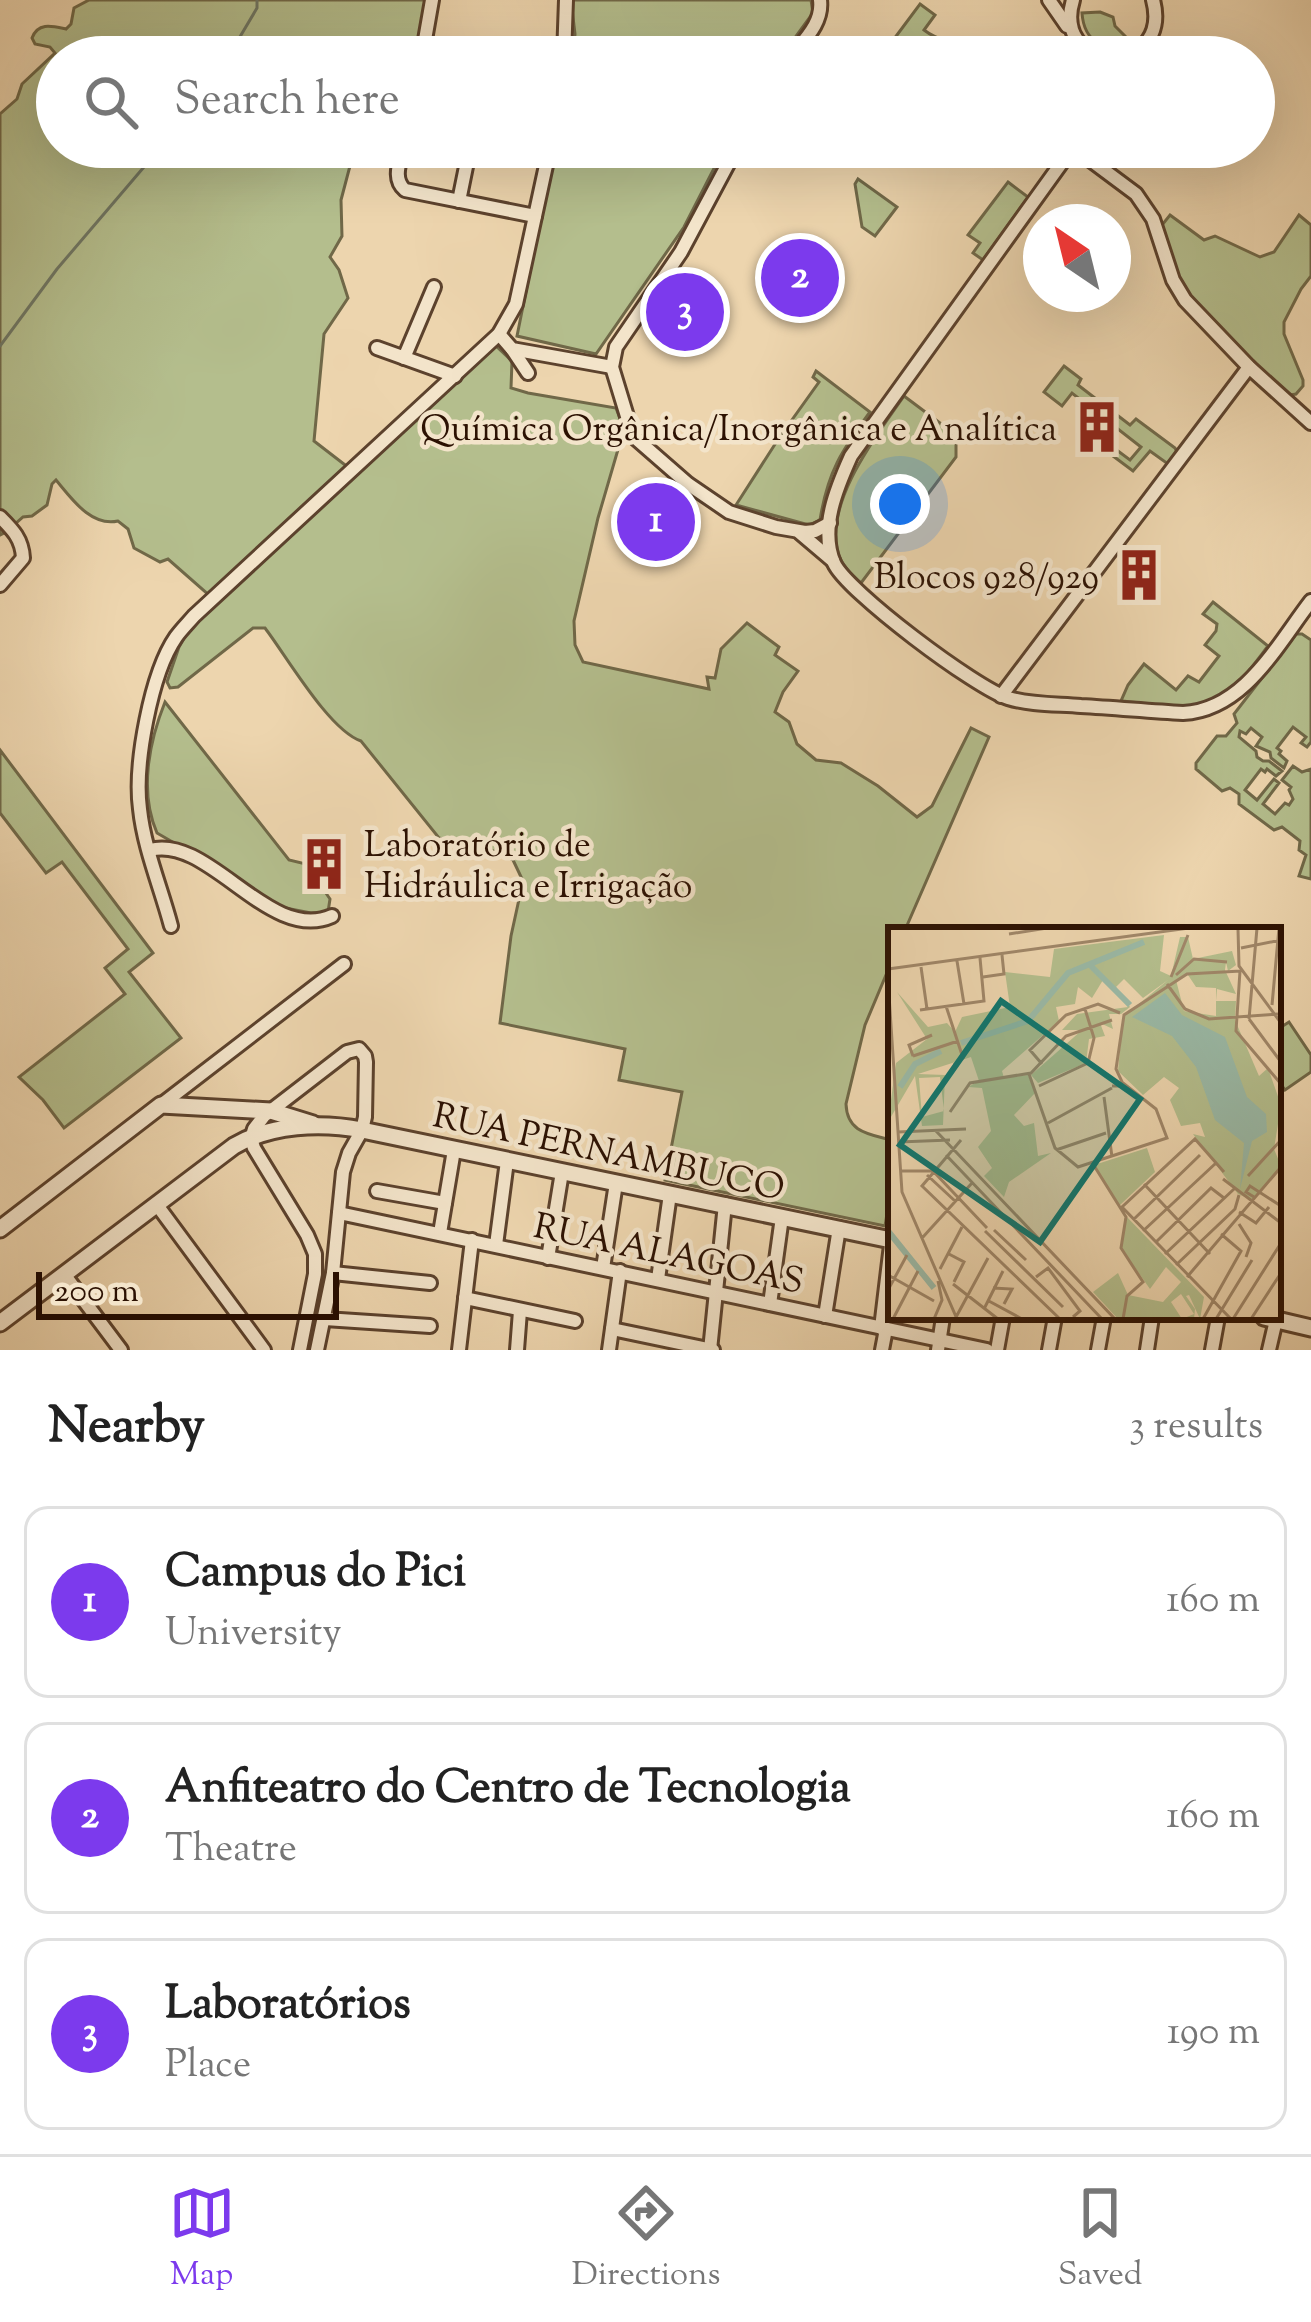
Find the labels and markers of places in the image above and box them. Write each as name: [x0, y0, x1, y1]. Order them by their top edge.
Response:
pin: 2: [761, 233, 839, 323]
pin: 3: [646, 267, 724, 357]
building icon: Química Orgânica/Inorgânica e Analítica: [1068, 398, 1126, 456]
place label: Química Orgânica/Inorgânica e Analítica: [420, 405, 1057, 457]
pin: 1: [617, 477, 695, 567]
building icon: Blocos 928/929: [1110, 546, 1168, 604]
place label: Blocos 928/929: [874, 553, 1099, 605]
place label: Laboratório de Hidráulica e Irrigação: [364, 821, 692, 914]
building icon: Laboratório de Hidráulica e Irrigação: [295, 835, 353, 893]

